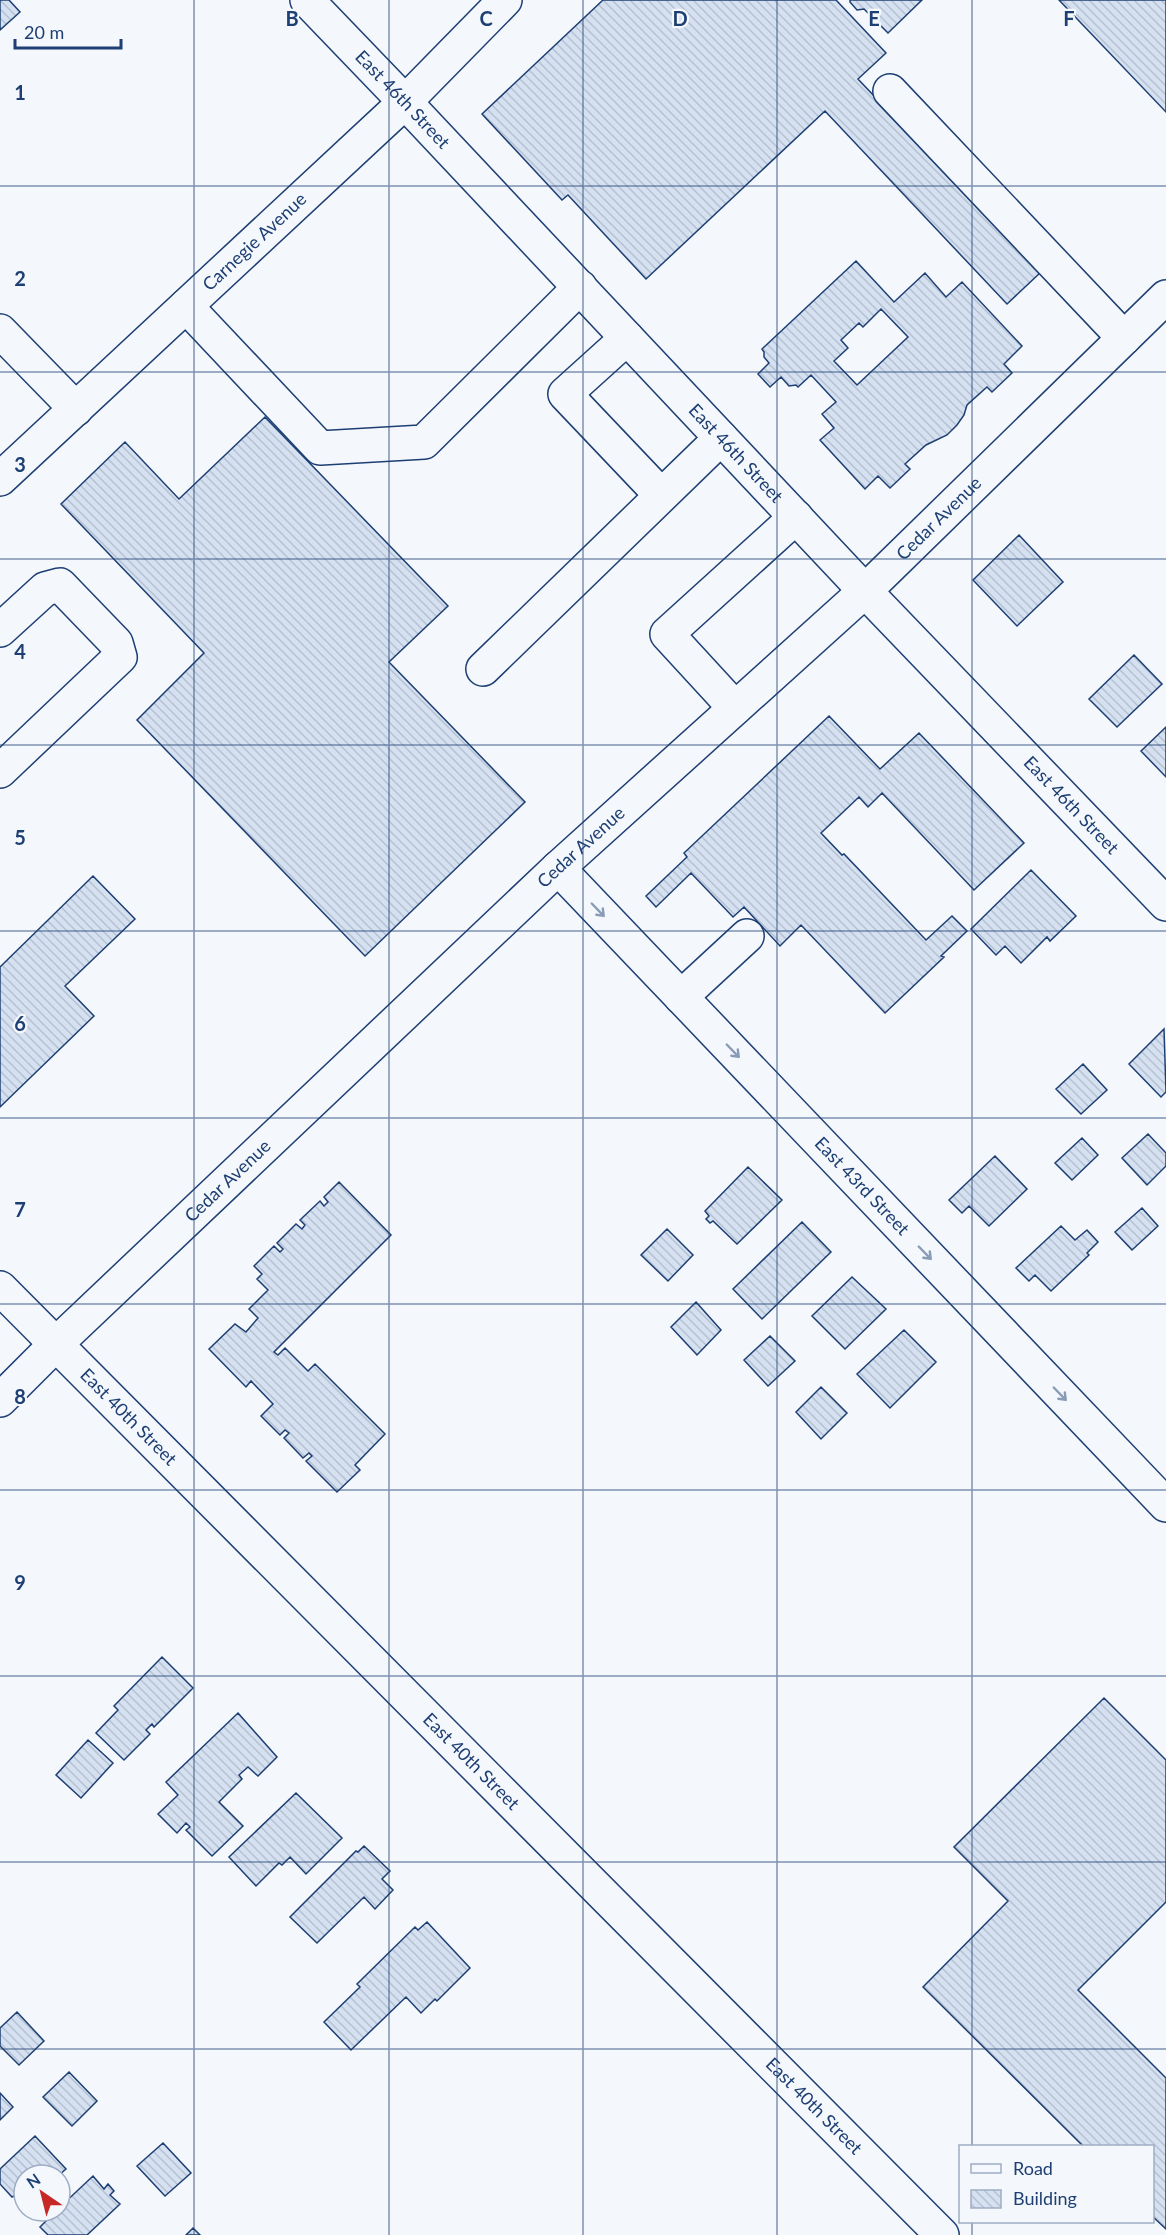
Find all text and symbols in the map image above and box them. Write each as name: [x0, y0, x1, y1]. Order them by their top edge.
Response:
text: B: [285, 6, 299, 30]
text: C: [479, 6, 493, 30]
text: D: [672, 6, 688, 30]
text: E: [868, 6, 880, 30]
text: F: [1063, 6, 1075, 30]
scale bar: [15, 12, 122, 50]
text: 20 m: [24, 21, 64, 43]
street label: East 46th Street: [351, 45, 455, 153]
text: 1: [14, 80, 26, 104]
street label: Carnegie Avenue: [198, 187, 311, 295]
text: 2: [14, 266, 26, 290]
street label: East 46th Street: [685, 399, 788, 507]
text: 3: [14, 452, 26, 476]
street label: Cedar Avenue: [891, 472, 985, 564]
text: 4: [14, 639, 26, 663]
street label: East 46th Street: [1020, 751, 1124, 859]
street label: Cedar Avenue: [532, 801, 629, 892]
text: 5: [14, 825, 26, 849]
one-way arrow: [591, 902, 605, 917]
text: 6: [14, 1011, 26, 1035]
one-way arrow: [725, 1043, 739, 1058]
street label: East 43rd Street: [811, 1132, 915, 1240]
street label: Cedar Avenue: [180, 1134, 275, 1226]
text: 7: [14, 1197, 26, 1221]
one-way arrow: [918, 1245, 932, 1260]
street label: East 40th Street: [76, 1363, 182, 1470]
text: 8: [14, 1384, 26, 1408]
one-way arrow: [1053, 1386, 1067, 1401]
text: 9: [14, 1570, 26, 1594]
street label: East 40th Street: [419, 1708, 525, 1814]
street label: East 40th Street: [762, 2052, 868, 2159]
legend: [959, 2145, 1154, 2223]
text: Road: [1013, 2157, 1053, 2179]
north arrow: [12, 2163, 72, 2223]
text: N: [23, 2169, 44, 2192]
text: Building: [1013, 2187, 1077, 2209]

